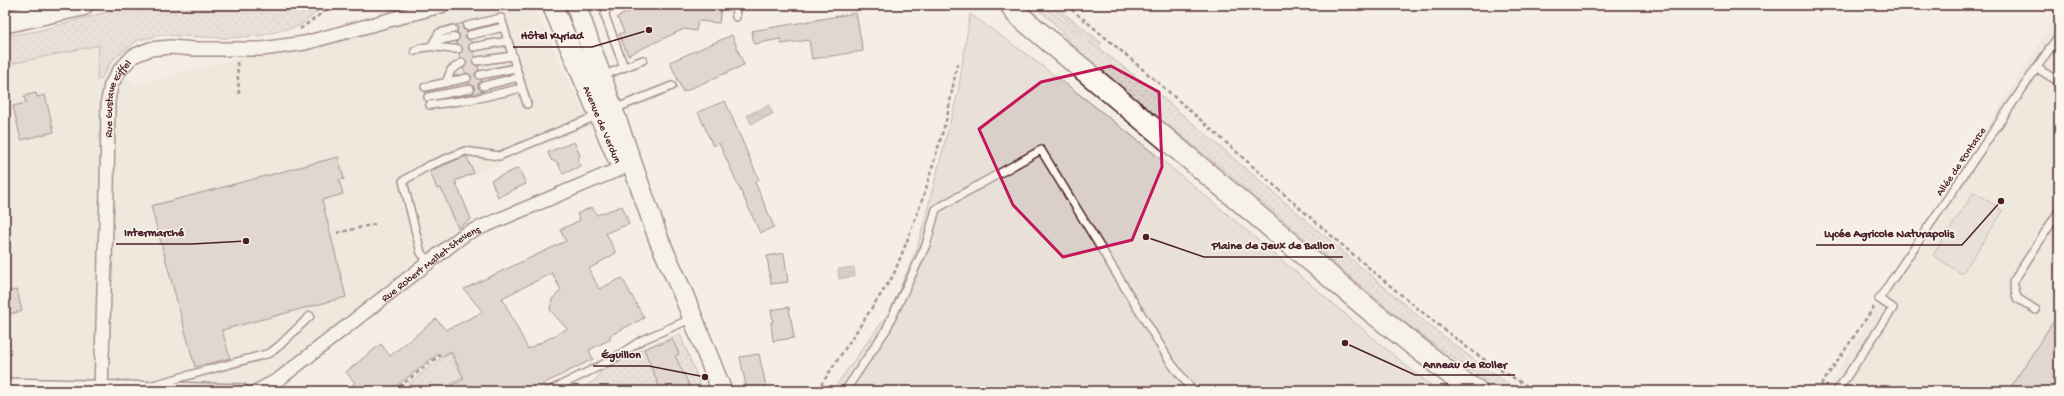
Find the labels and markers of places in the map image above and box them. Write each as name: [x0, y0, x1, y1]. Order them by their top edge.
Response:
callout: Hôtel Kyriad: [513, 23, 592, 47]
callout: Intermarché: [116, 220, 192, 244]
callout: Lycée Agricole Naturapolis: [1816, 221, 1962, 245]
callout: Plaine de Jeux de Ballon: [1204, 233, 1343, 257]
callout: Éguillon: [593, 342, 649, 366]
callout: Anneau de Roller: [1415, 351, 1515, 375]

